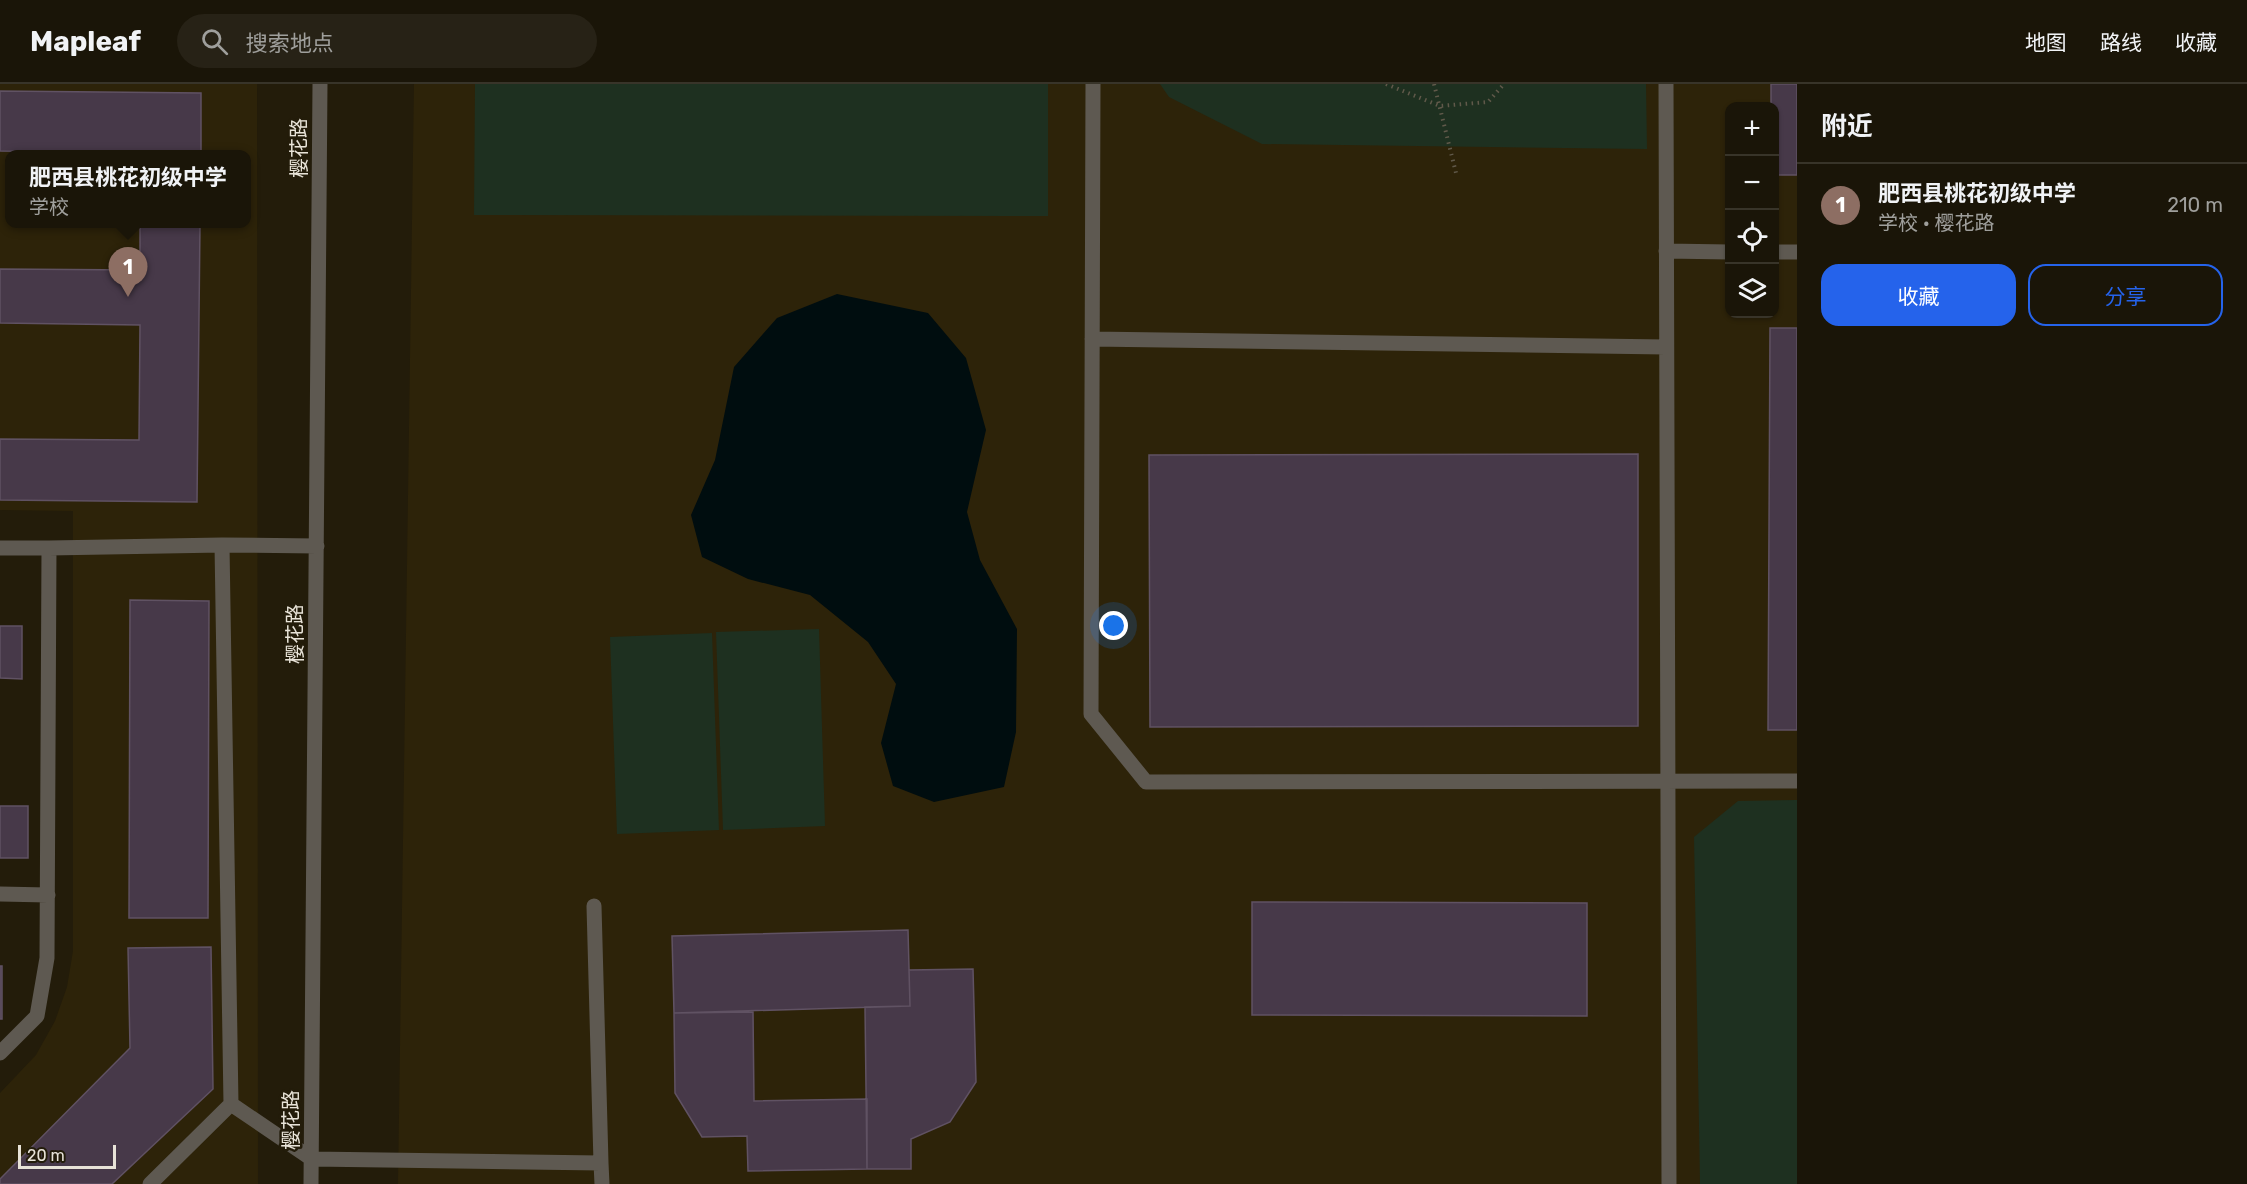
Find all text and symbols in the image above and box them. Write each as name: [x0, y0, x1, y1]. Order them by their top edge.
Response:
search box: [177, 14, 597, 68]
text: Mapleaf: [30, 25, 141, 58]
icon: search: [198, 25, 231, 58]
text: 搜索地点: [246, 30, 334, 57]
text: 地图: [2025, 30, 2067, 55]
text: 路线: [2100, 30, 2142, 55]
text: 收藏: [2175, 30, 2217, 55]
map controls: [1725, 102, 1779, 318]
button: +: [1725, 102, 1779, 156]
text: 附近: [1821, 111, 1873, 142]
street label: 樱花路: [287, 118, 311, 178]
popup: [5, 150, 251, 228]
button: −: [1725, 156, 1779, 210]
text: 肥西县桃花初级中学: [29, 164, 227, 191]
text: 肥西县桃花初级中学: [1878, 180, 2076, 207]
text: 1: [1836, 193, 1845, 217]
text: 210 m: [2167, 193, 2223, 217]
text: 学校: [29, 195, 69, 219]
button: locate: [1725, 210, 1779, 264]
text: 学校 · 樱花路: [1878, 211, 1994, 235]
pin: 1: [108, 248, 148, 297]
button: layers: [1725, 264, 1779, 318]
button: 收藏: [1821, 264, 2016, 326]
button: 分享: [2028, 264, 2223, 326]
street label: 樱花路: [283, 604, 307, 664]
your location: [1099, 611, 1128, 640]
street label: 樱花路: [279, 1090, 303, 1150]
scale bar: [18, 1142, 116, 1170]
text: 20 m: [27, 1146, 65, 1165]

